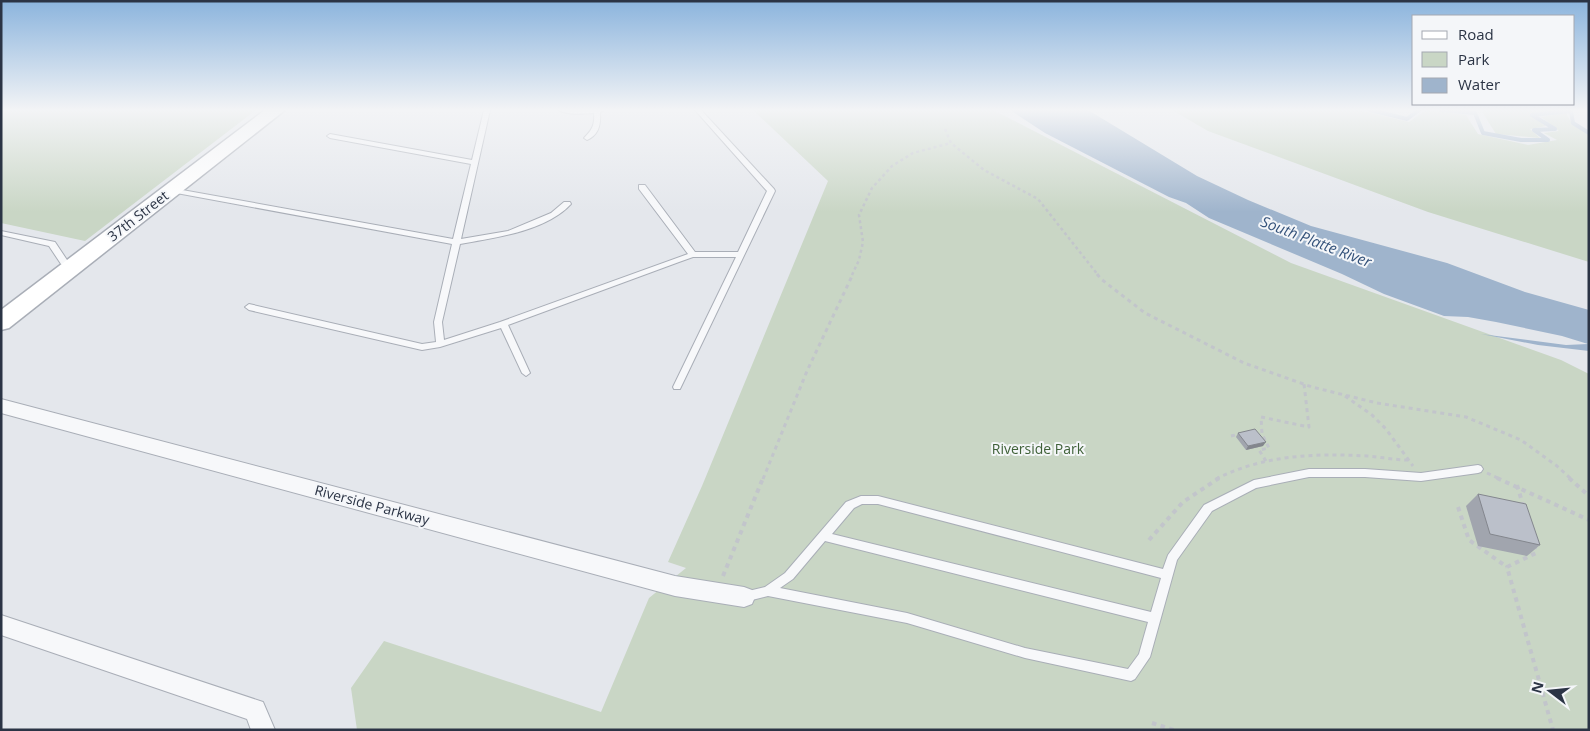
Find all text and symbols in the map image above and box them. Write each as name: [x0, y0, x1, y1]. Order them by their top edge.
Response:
legend: [1412, 15, 1575, 105]
text: Road: [1458, 24, 1494, 44]
text: Park: [1458, 49, 1489, 69]
text: Water: [1458, 74, 1500, 94]
street label: 37th Street: [103, 186, 172, 245]
water label: South Platte River: [1258, 211, 1375, 272]
park label: Riverside Park: [992, 439, 1085, 458]
street label: Riverside Parkway: [313, 480, 432, 529]
north arrow: [1525, 666, 1575, 716]
text: N: [1526, 679, 1548, 695]

